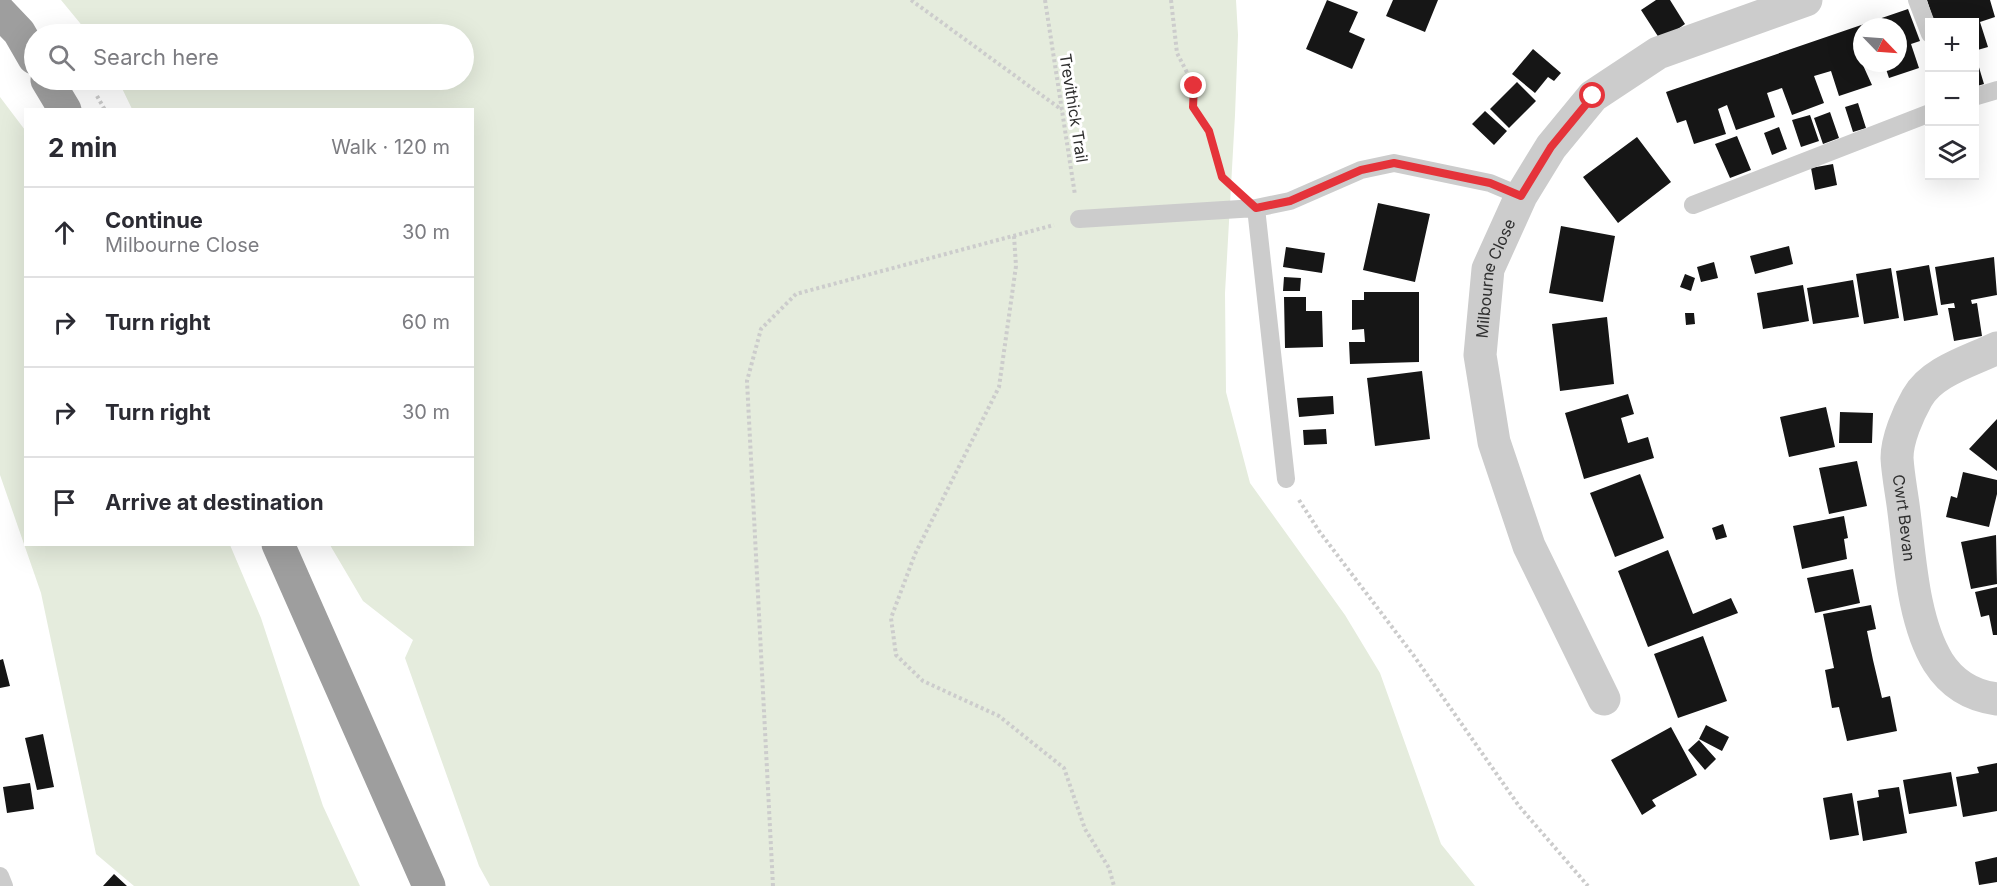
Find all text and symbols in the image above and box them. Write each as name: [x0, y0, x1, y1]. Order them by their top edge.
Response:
north arrow: [1853, 18, 1907, 72]
map controls: [1925, 18, 1979, 180]
button: +: [1925, 18, 1979, 72]
search box: [24, 24, 474, 90]
icon: search: [45, 41, 78, 74]
text: Search here: [93, 44, 219, 70]
street label: Trevithick Trail: [1056, 52, 1092, 164]
route end: [1180, 72, 1206, 98]
button: −: [1925, 72, 1979, 126]
route start: [1579, 82, 1605, 108]
button: layers: [1925, 126, 1979, 180]
text: 2 min: [48, 132, 118, 163]
text: Walk · 120 m: [331, 135, 450, 159]
text: Continue: [105, 207, 203, 233]
icon: ahead: [48, 216, 81, 249]
street label: Milbourne Close: [1472, 216, 1519, 339]
text: 30 m: [402, 220, 450, 244]
text: Milbourne Close: [105, 233, 259, 257]
icon: right: [48, 306, 81, 339]
text: Turn right: [105, 309, 211, 335]
text: 60 m: [402, 310, 450, 334]
icon: right: [48, 396, 81, 429]
text: Turn right: [105, 399, 211, 425]
text: 30 m: [402, 400, 450, 424]
street label: Cwrt Bevan: [1889, 473, 1920, 562]
icon: arrive: [48, 486, 81, 519]
text: Arrive at destination: [105, 489, 324, 515]

